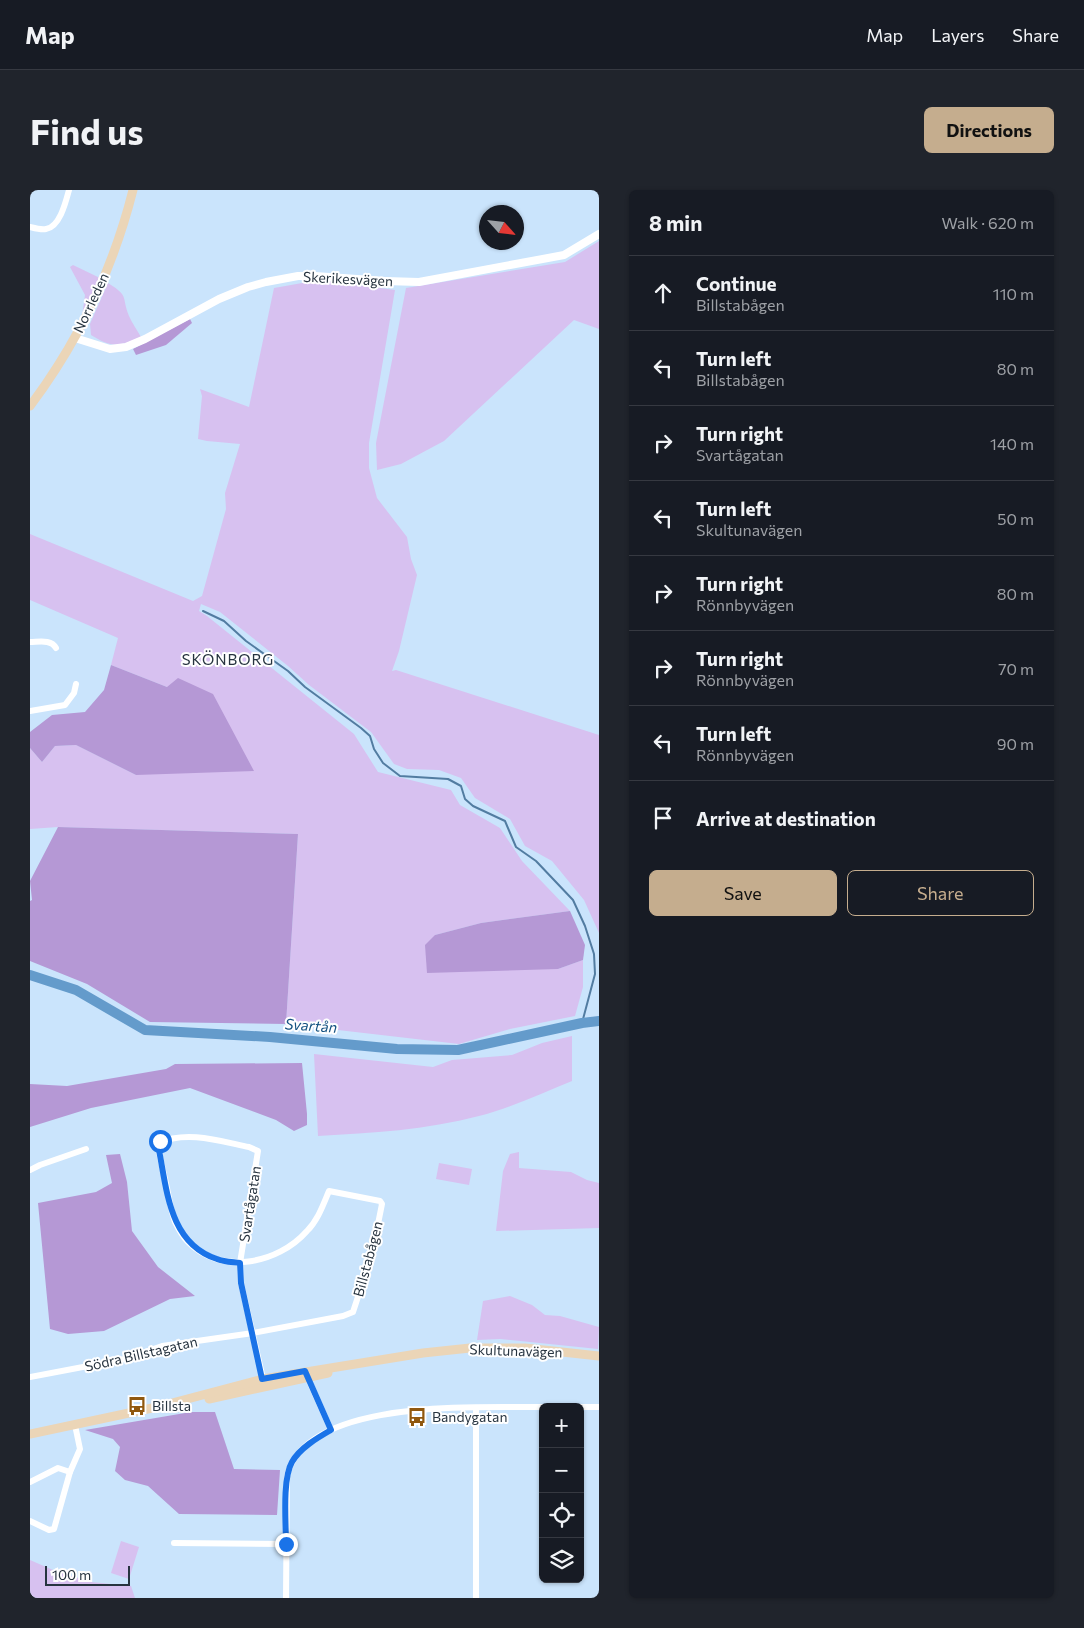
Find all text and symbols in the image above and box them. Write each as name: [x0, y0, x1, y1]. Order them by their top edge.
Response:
text: Map: [25, 20, 75, 49]
text: Map: [866, 24, 903, 46]
text: Layers: [931, 24, 984, 46]
text: Share: [1012, 24, 1059, 46]
button: Directions: [924, 107, 1054, 153]
text: Find us: [30, 109, 144, 152]
north arrow: [479, 205, 524, 250]
text: 8 min: [649, 210, 702, 235]
text: Walk · 620 m: [942, 213, 1034, 232]
street label: Skerikesvägen: [303, 268, 393, 289]
street label: Norrleden: [69, 270, 112, 336]
text: Continue: [696, 272, 776, 295]
icon: ahead: [649, 279, 677, 307]
text: 110 m: [993, 284, 1034, 303]
text: Billstabågen: [696, 295, 785, 314]
text: Turn left: [696, 347, 771, 370]
icon: left: [649, 354, 677, 382]
text: 80 m: [997, 359, 1034, 378]
text: Billstabågen: [696, 370, 785, 389]
text: Turn right: [696, 422, 783, 445]
icon: right: [649, 429, 677, 457]
text: 140 m: [990, 434, 1034, 453]
text: Svartågatan: [696, 445, 784, 464]
text: Turn left: [696, 497, 771, 520]
icon: left: [649, 504, 677, 532]
text: 50 m: [997, 509, 1034, 528]
text: Skultunavägen: [696, 520, 802, 539]
text: Turn right: [696, 572, 783, 595]
icon: right: [649, 579, 677, 607]
text: 80 m: [997, 584, 1034, 603]
text: Rönnbyvägen: [696, 595, 794, 614]
text: Turn right: [696, 647, 783, 670]
district label: SKÖNBORG: [182, 650, 274, 668]
icon: right: [649, 654, 677, 682]
text: 70 m: [998, 659, 1034, 678]
text: Rönnbyvägen: [696, 670, 794, 689]
text: Turn left: [696, 722, 771, 745]
icon: left: [649, 729, 677, 757]
text: 90 m: [997, 734, 1034, 753]
text: Rönnbyvägen: [696, 745, 794, 764]
icon: arrive: [649, 804, 677, 832]
text: Arrive at destination: [696, 807, 876, 830]
button: Save: [649, 870, 837, 916]
button: Share: [847, 870, 1034, 916]
water label: Svartån: [284, 1014, 338, 1036]
route start: [149, 1130, 172, 1153]
street label: Svartågatan: [235, 1165, 264, 1243]
street label: Billstabågen: [349, 1219, 386, 1299]
street label: Södra Billstagatan: [83, 1332, 199, 1375]
street label: Skultunavägen: [469, 1340, 563, 1361]
bus stop icon: Billsta: [126, 1395, 148, 1417]
place label: Billsta: [152, 1397, 191, 1414]
map controls: [539, 1403, 584, 1583]
button: +: [539, 1403, 584, 1448]
bus stop icon: Bandygatan: [406, 1406, 428, 1428]
place label: Bandygatan: [432, 1408, 507, 1425]
button: −: [539, 1448, 584, 1493]
button: locate: [539, 1493, 584, 1538]
route end: [275, 1533, 298, 1556]
button: layers: [539, 1538, 584, 1583]
scale bar: [45, 1563, 130, 1586]
text: 100 m: [52, 1566, 91, 1583]

